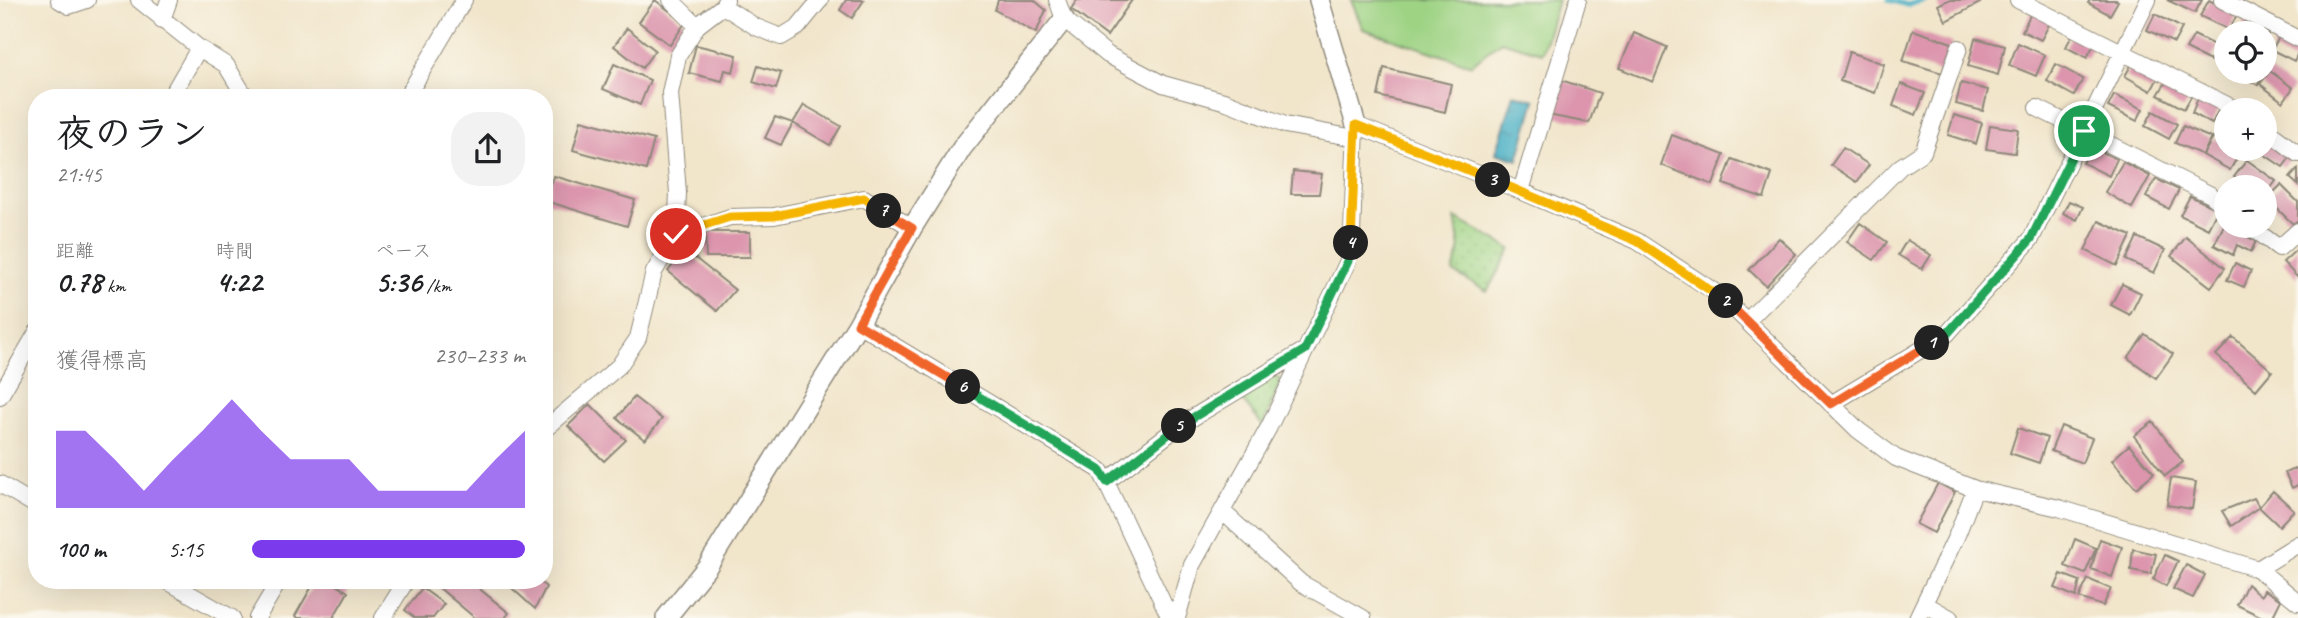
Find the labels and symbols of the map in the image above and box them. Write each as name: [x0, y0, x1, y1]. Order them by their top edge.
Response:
pin: [2054, 101, 2114, 161]
pin: 3: [1476, 162, 1510, 198]
pin: 7: [866, 194, 902, 228]
pin: [646, 204, 706, 264]
pin: 4: [1334, 226, 1368, 260]
pin: 2: [1708, 284, 1744, 318]
pin: 1: [1914, 326, 1950, 360]
pin: 6: [946, 370, 981, 404]
pin: 5: [1162, 408, 1196, 444]

